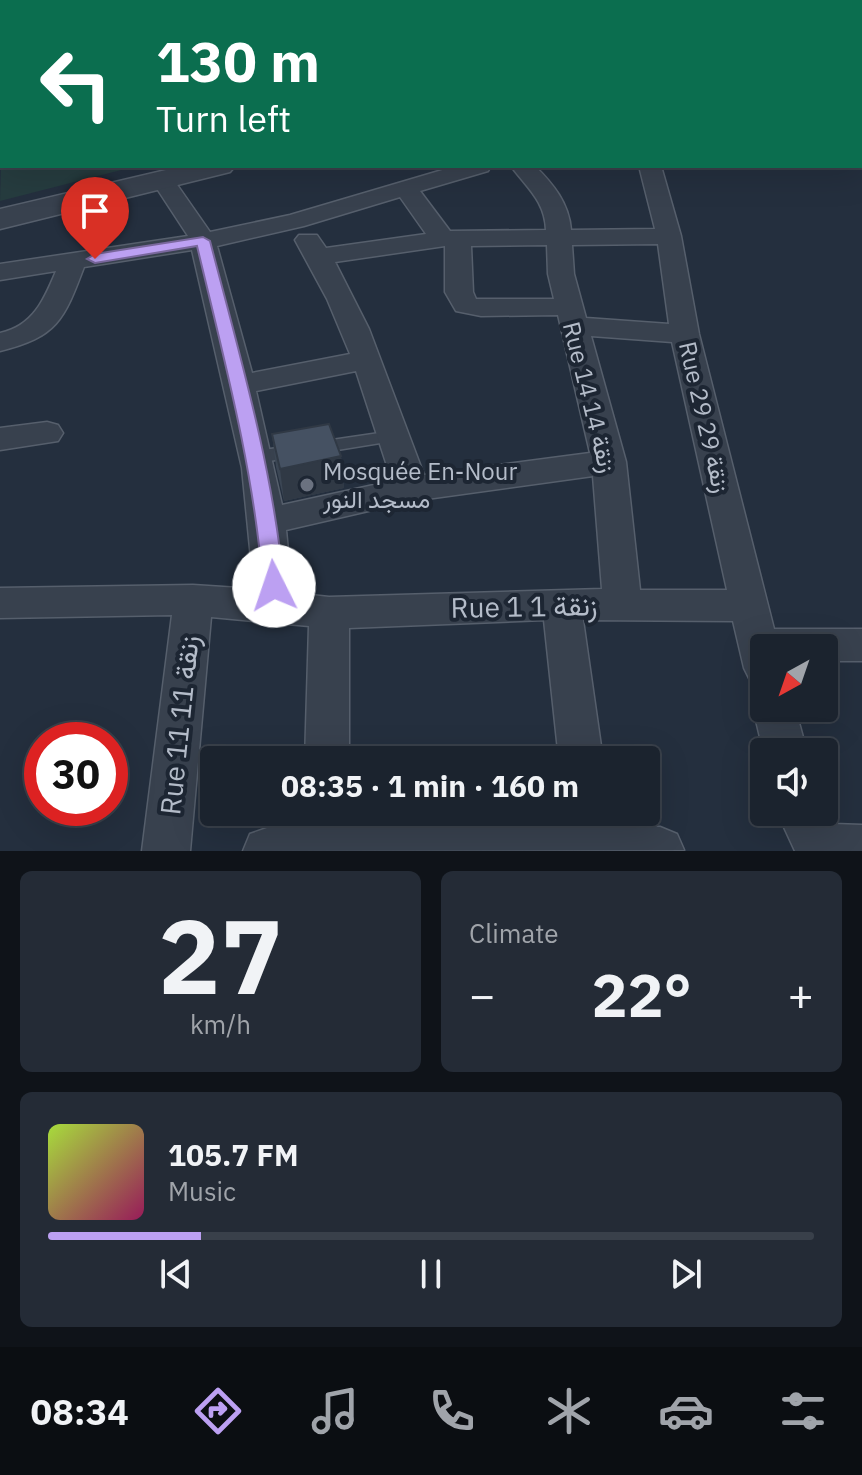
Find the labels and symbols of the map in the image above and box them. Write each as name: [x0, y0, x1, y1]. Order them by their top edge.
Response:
pin: [61, 177, 129, 259]
street label: Rue 14 زنقة 14: [556, 318, 624, 476]
street label: Rue 29 زنقة 29: [672, 338, 738, 496]
place label: Mosquée En-Nour مسجد النور: [322, 455, 517, 515]
marker: Mosquée En-Nour مسجد النور: [298, 476, 316, 494]
position arrow: [232, 544, 316, 628]
street label: Rue 1 زنقة 1: [450, 586, 598, 626]
street label: Rue 11 زنقة 11: [151, 633, 207, 817]
north arrow: [750, 634, 838, 722]
speed limit sign: 30: [24, 722, 128, 826]

